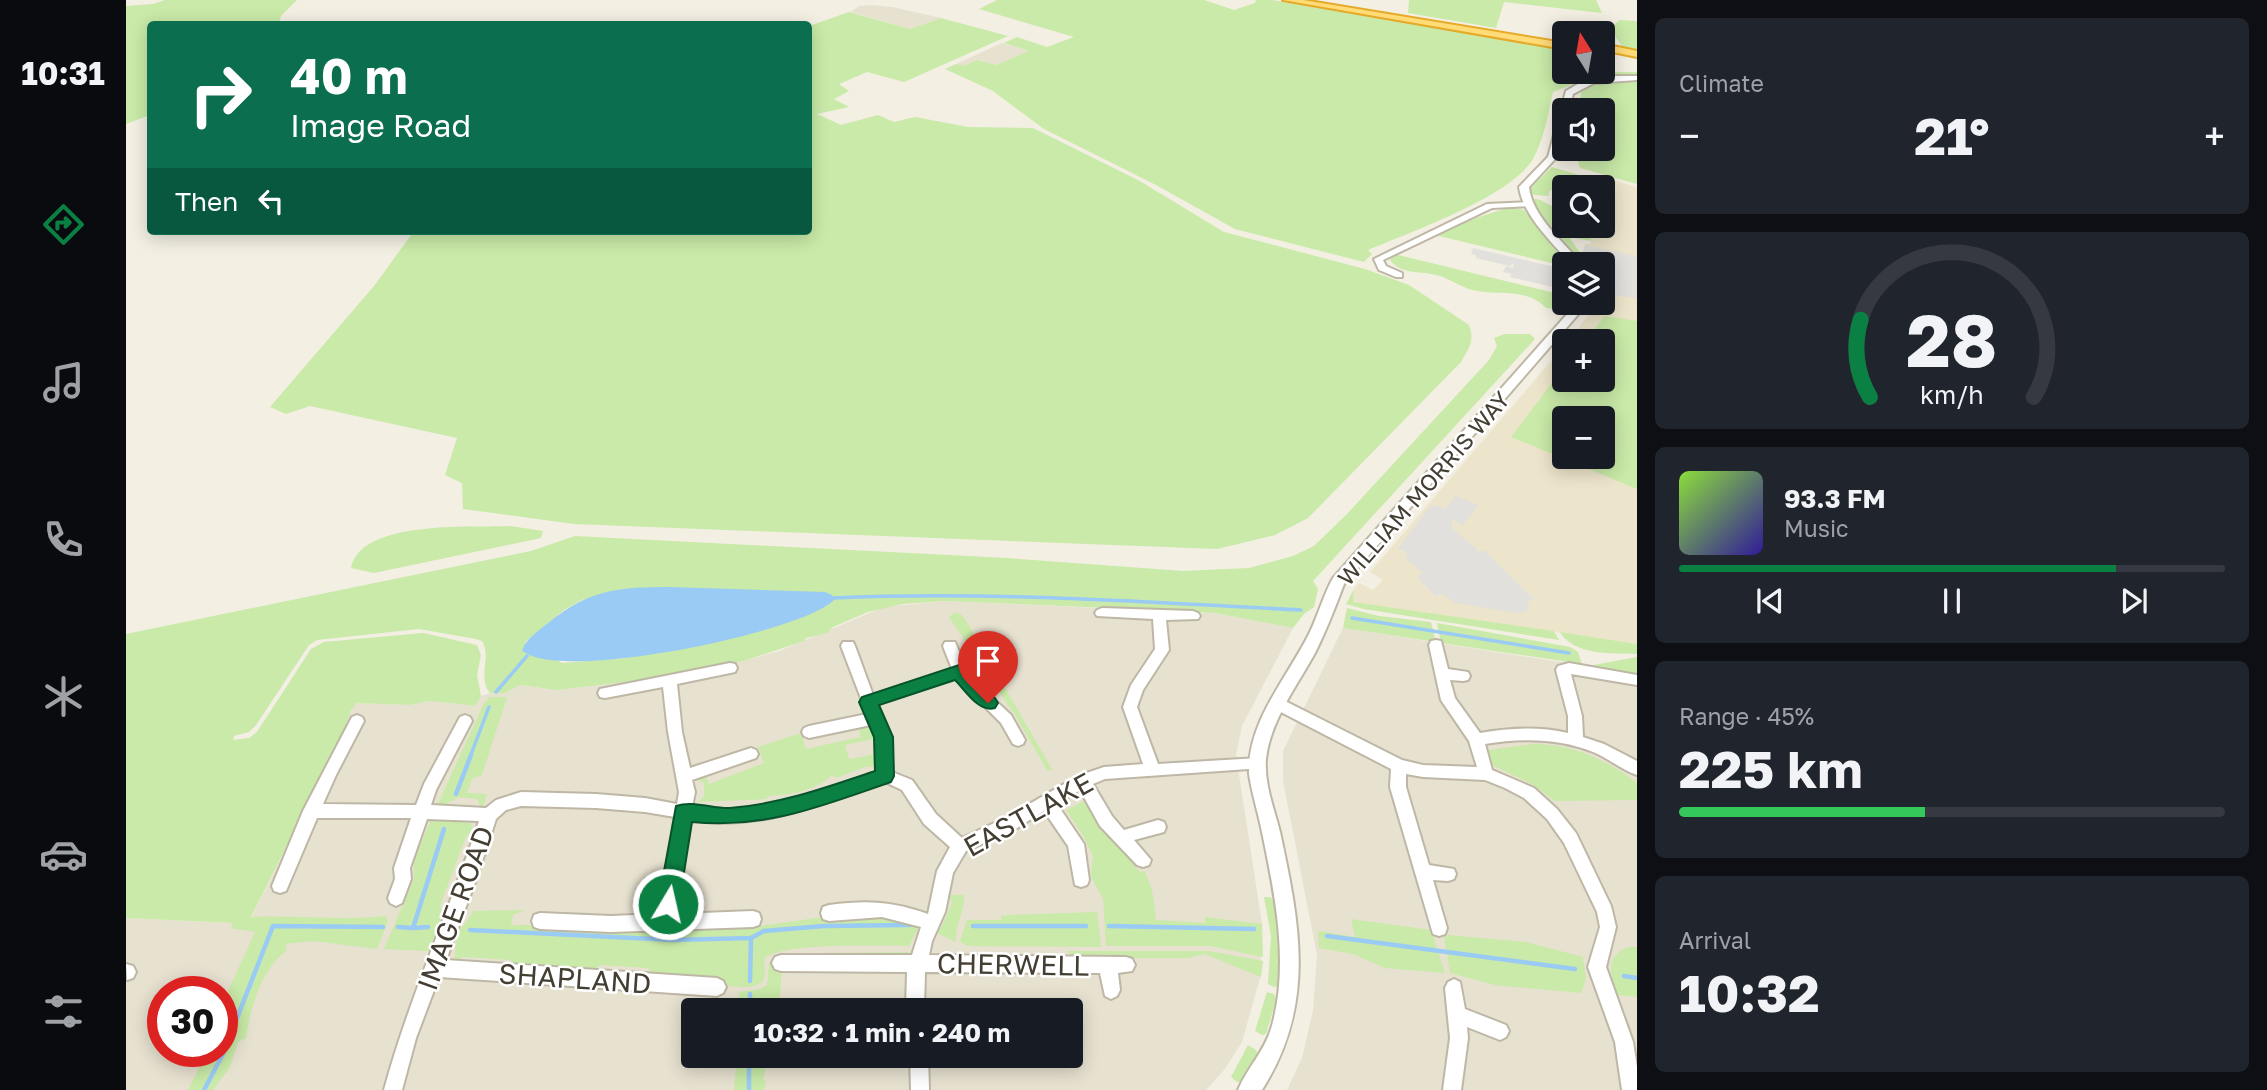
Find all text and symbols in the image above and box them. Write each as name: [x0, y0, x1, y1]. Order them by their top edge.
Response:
north arrow: [1552, 21, 1615, 84]
map controls: [1552, 21, 1615, 469]
text: 40 m: [290, 46, 408, 105]
icon: right: [175, 49, 266, 140]
text: 10:31: [21, 54, 105, 92]
text: Climate: [1679, 69, 1764, 97]
button: sound: [1552, 98, 1615, 161]
text: 21°: [1914, 104, 1990, 166]
text: Image Road: [290, 106, 471, 144]
text: −: [1679, 113, 1700, 158]
text: +: [2204, 113, 2225, 158]
button: search: [1552, 175, 1615, 238]
icon: left: [252, 182, 290, 220]
text: Then: [175, 186, 238, 217]
icon: directions: [39, 200, 88, 249]
button: layers: [1552, 252, 1615, 315]
text: 28: [1907, 296, 1998, 383]
button: +: [1552, 329, 1615, 392]
icon: music: [39, 358, 88, 407]
text: km/h: [1920, 378, 1984, 409]
street label: WILLIAM MORRIS WAY: [1331, 385, 1515, 591]
button: −: [1552, 406, 1615, 469]
text: 93.3 FM: [1784, 483, 1886, 514]
text: Music: [1784, 514, 1849, 542]
icon: phone: [39, 515, 88, 564]
icon: previous: [1751, 582, 1789, 620]
icon: pause: [1933, 582, 1971, 620]
icon: next: [2115, 582, 2153, 620]
pin: [958, 631, 1018, 703]
icon: arrive: [969, 642, 1007, 680]
icon: climate: [39, 672, 88, 721]
text: Range · 45%: [1679, 702, 1814, 730]
text: 225 km: [1679, 737, 1863, 799]
street label: EASTLAKE: [958, 765, 1098, 863]
street label: IMAGE ROAD: [410, 821, 500, 995]
icon: car: [39, 830, 88, 879]
position arrow: [631, 867, 705, 941]
text: Arrival: [1679, 926, 1751, 954]
street label: CHERWELL: [937, 946, 1089, 982]
street label: SHAPLAND: [498, 956, 652, 1000]
text: 10:32: [1679, 961, 1820, 1023]
speed limit sign: 30: [147, 976, 238, 1067]
icon: filters: [39, 987, 88, 1036]
text: 10:32 · 1 min · 240 m: [754, 1017, 1010, 1048]

